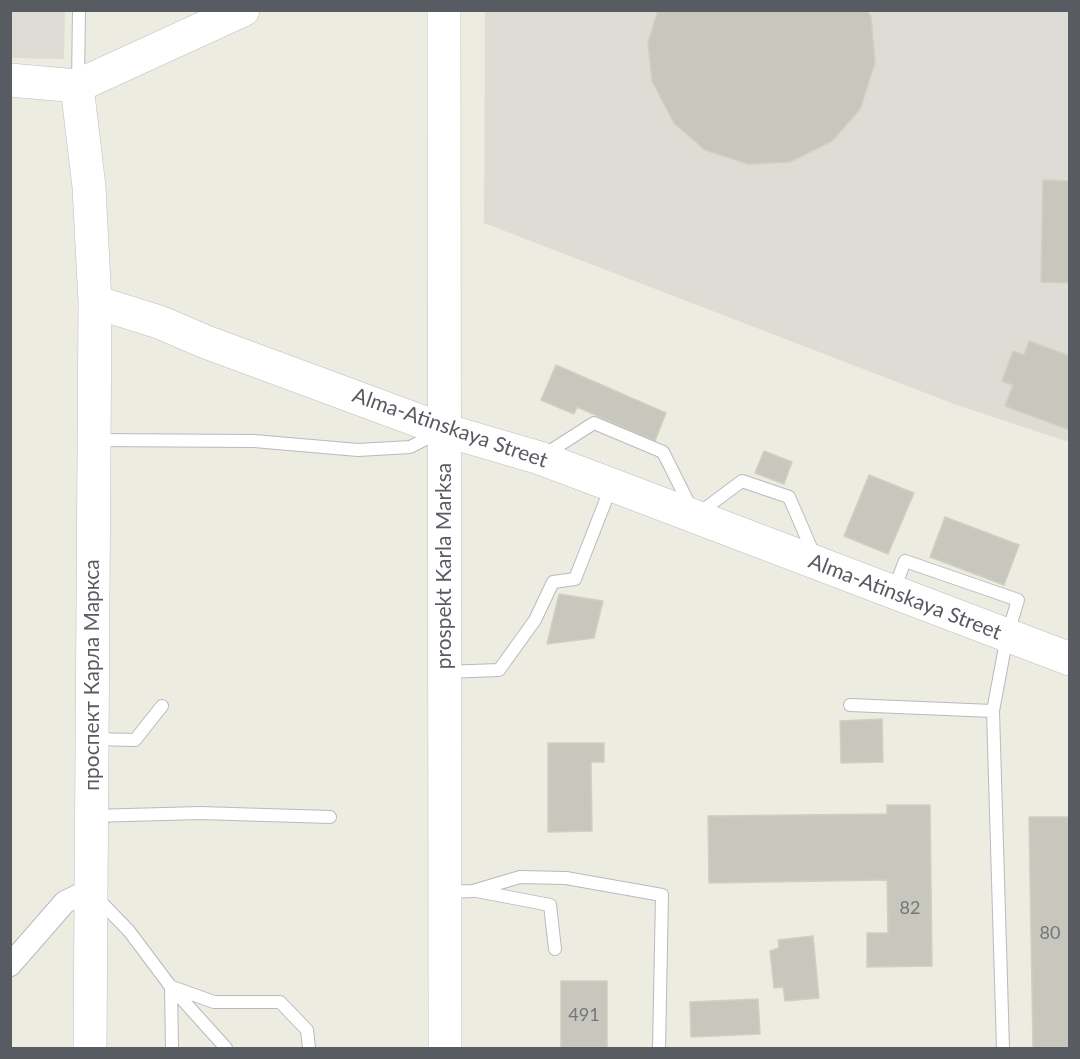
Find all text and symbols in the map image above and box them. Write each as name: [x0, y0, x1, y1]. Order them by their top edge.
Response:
street label: Alma-Atinskaya Street: [349, 383, 551, 473]
street label: prospekt Karla Marksa: [431, 463, 457, 669]
street label: Alma-Atinskaya Street: [805, 549, 1005, 645]
street label: проспект Карла Маркса: [79, 559, 105, 791]
house number: 82: [900, 897, 920, 919]
house number: 80: [1040, 922, 1060, 944]
house number: 491: [568, 1004, 600, 1026]

